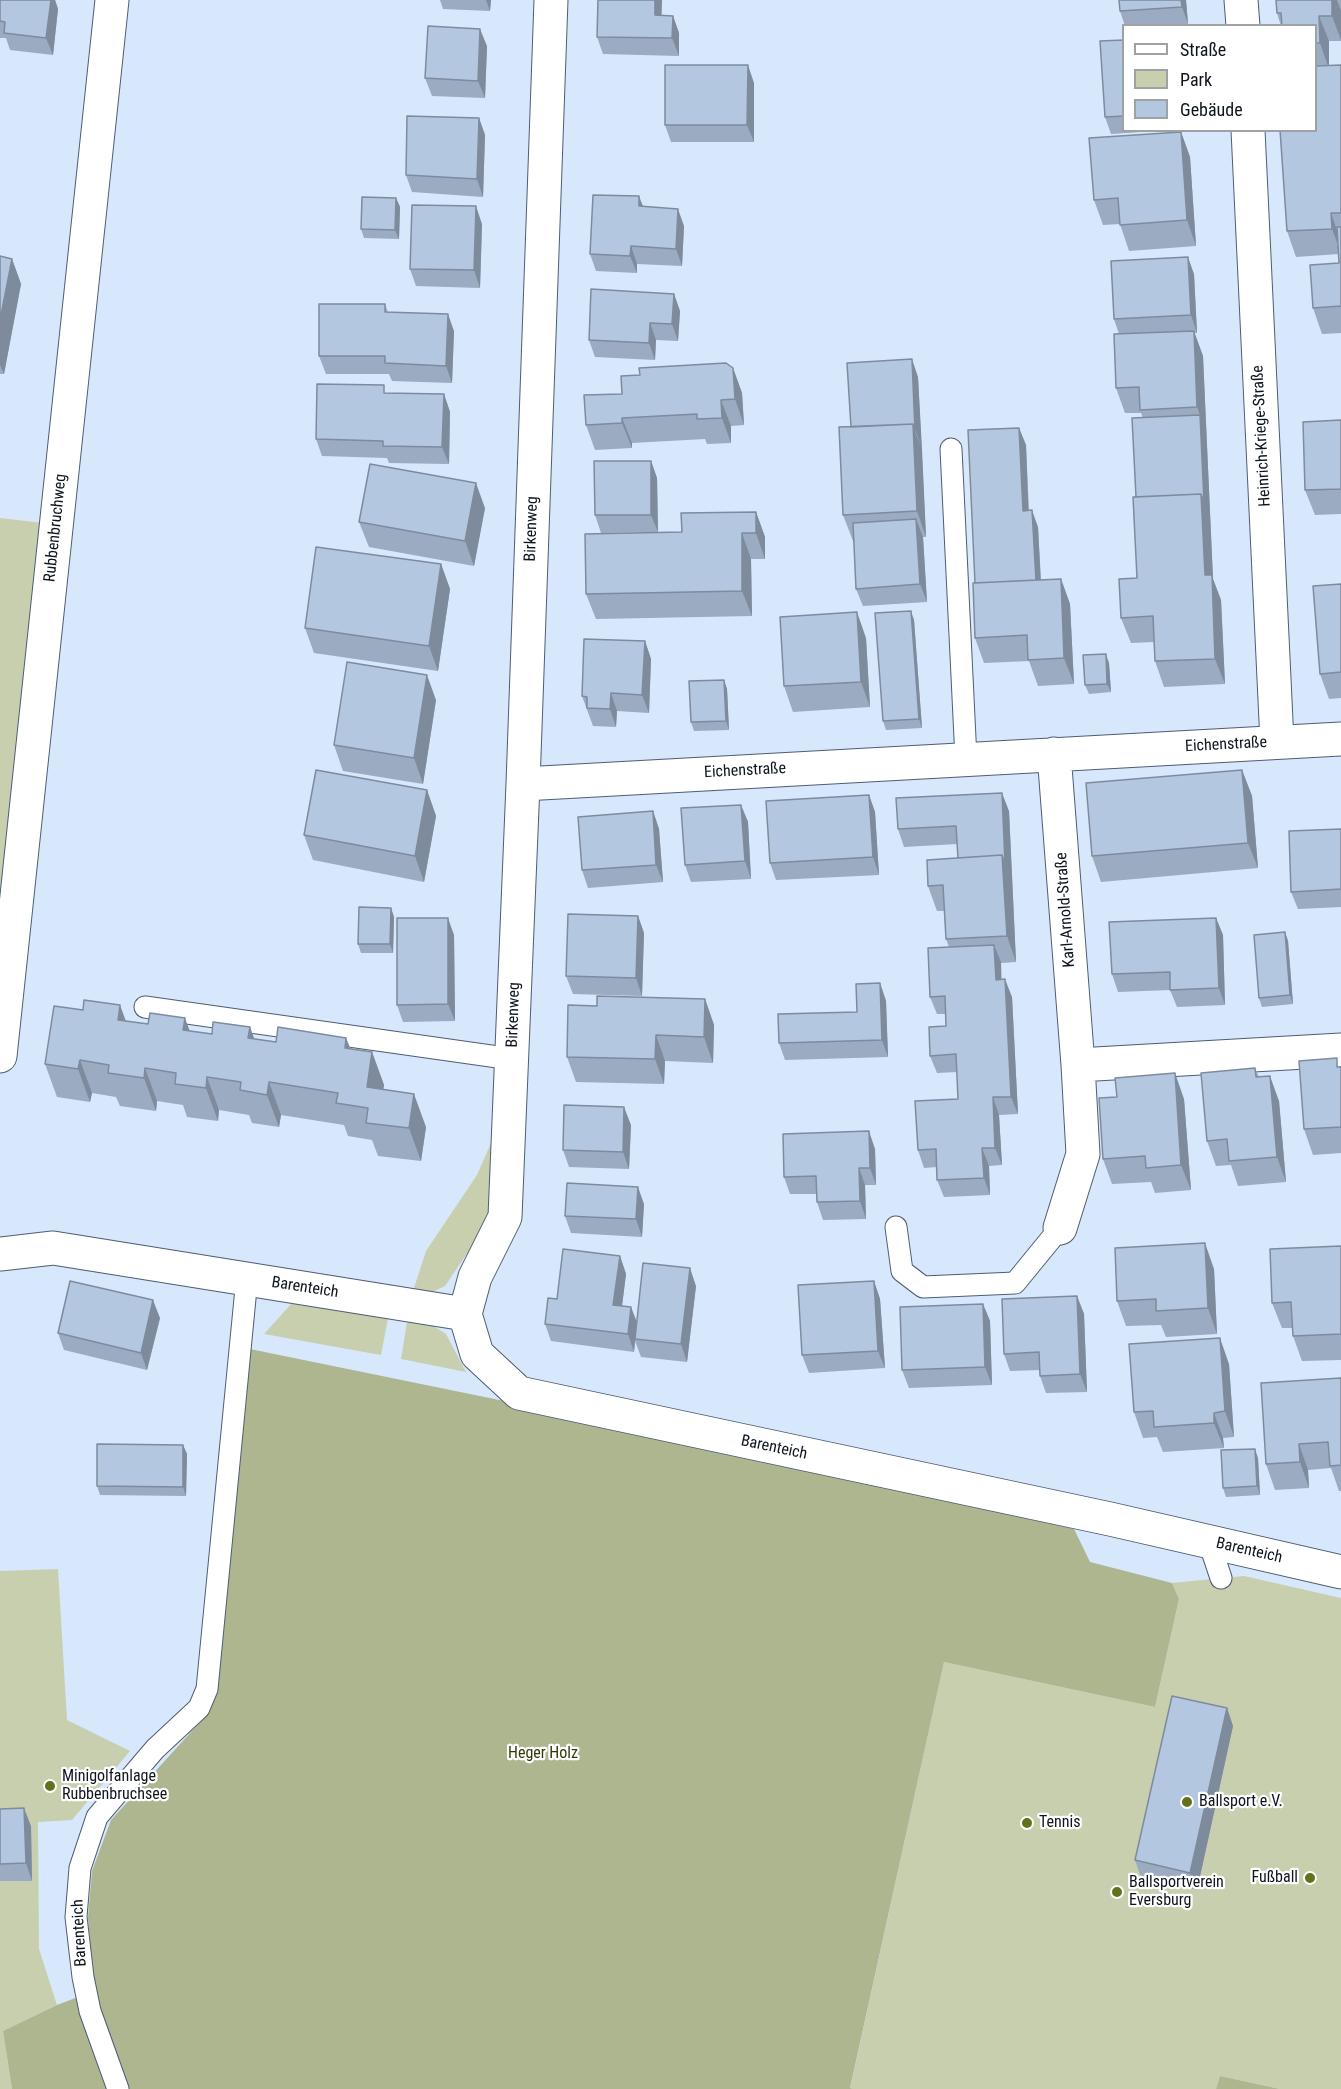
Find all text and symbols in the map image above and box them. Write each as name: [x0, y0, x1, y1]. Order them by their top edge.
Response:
legend: [1122, 24, 1317, 132]
text: Straße: [1180, 39, 1226, 60]
text: Park: [1180, 69, 1212, 90]
text: Gebäude: [1180, 99, 1243, 120]
street label: Heinrich-Kriege-Straße: [1249, 365, 1275, 507]
street label: Rubbenbruchweg: [41, 473, 71, 583]
street label: Birkenweg: [521, 496, 543, 562]
street label: Eichenstraße: [1185, 733, 1267, 757]
street label: Eichenstraße: [704, 759, 786, 783]
street label: Karl-Arnold-Straße: [1052, 852, 1080, 968]
street label: Birkenweg: [503, 982, 525, 1048]
street label: Barenteich: [270, 1273, 340, 1303]
street label: Barenteich: [739, 1432, 809, 1464]
street label: Barenteich: [1214, 1534, 1284, 1568]
park label: Heger Holz: [508, 1744, 578, 1764]
place label: Minigolfanlage Rubbenbruchsee: [62, 1767, 167, 1805]
marker: Minigolfanlage Rubbenbruchsee: [43, 1779, 57, 1793]
place label: Ballsport e.V.: [1199, 1792, 1283, 1812]
marker: Ballsport e.V.: [1180, 1795, 1194, 1809]
place label: Tennis: [1039, 1813, 1081, 1833]
marker: Tennis: [1020, 1816, 1034, 1830]
place label: Fußball: [1251, 1868, 1298, 1888]
marker: Fußball: [1303, 1871, 1317, 1885]
place label: Ballsportverein Eversburg: [1129, 1873, 1224, 1911]
marker: Ballsportverein Eversburg: [1110, 1885, 1124, 1899]
street label: Barenteich: [69, 1899, 91, 1967]

